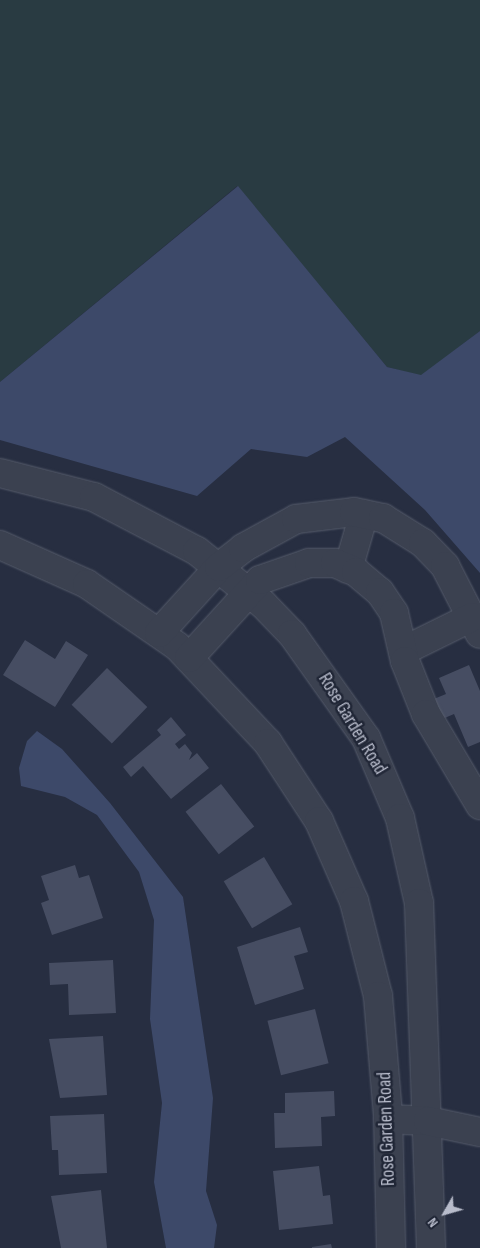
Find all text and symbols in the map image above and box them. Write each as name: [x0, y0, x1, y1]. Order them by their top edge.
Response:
street label: Rose Garden Road: [313, 669, 391, 779]
street label: Rose Garden Road: [374, 1072, 400, 1186]
north arrow: [420, 1188, 470, 1238]
text: N: [424, 1214, 442, 1231]

